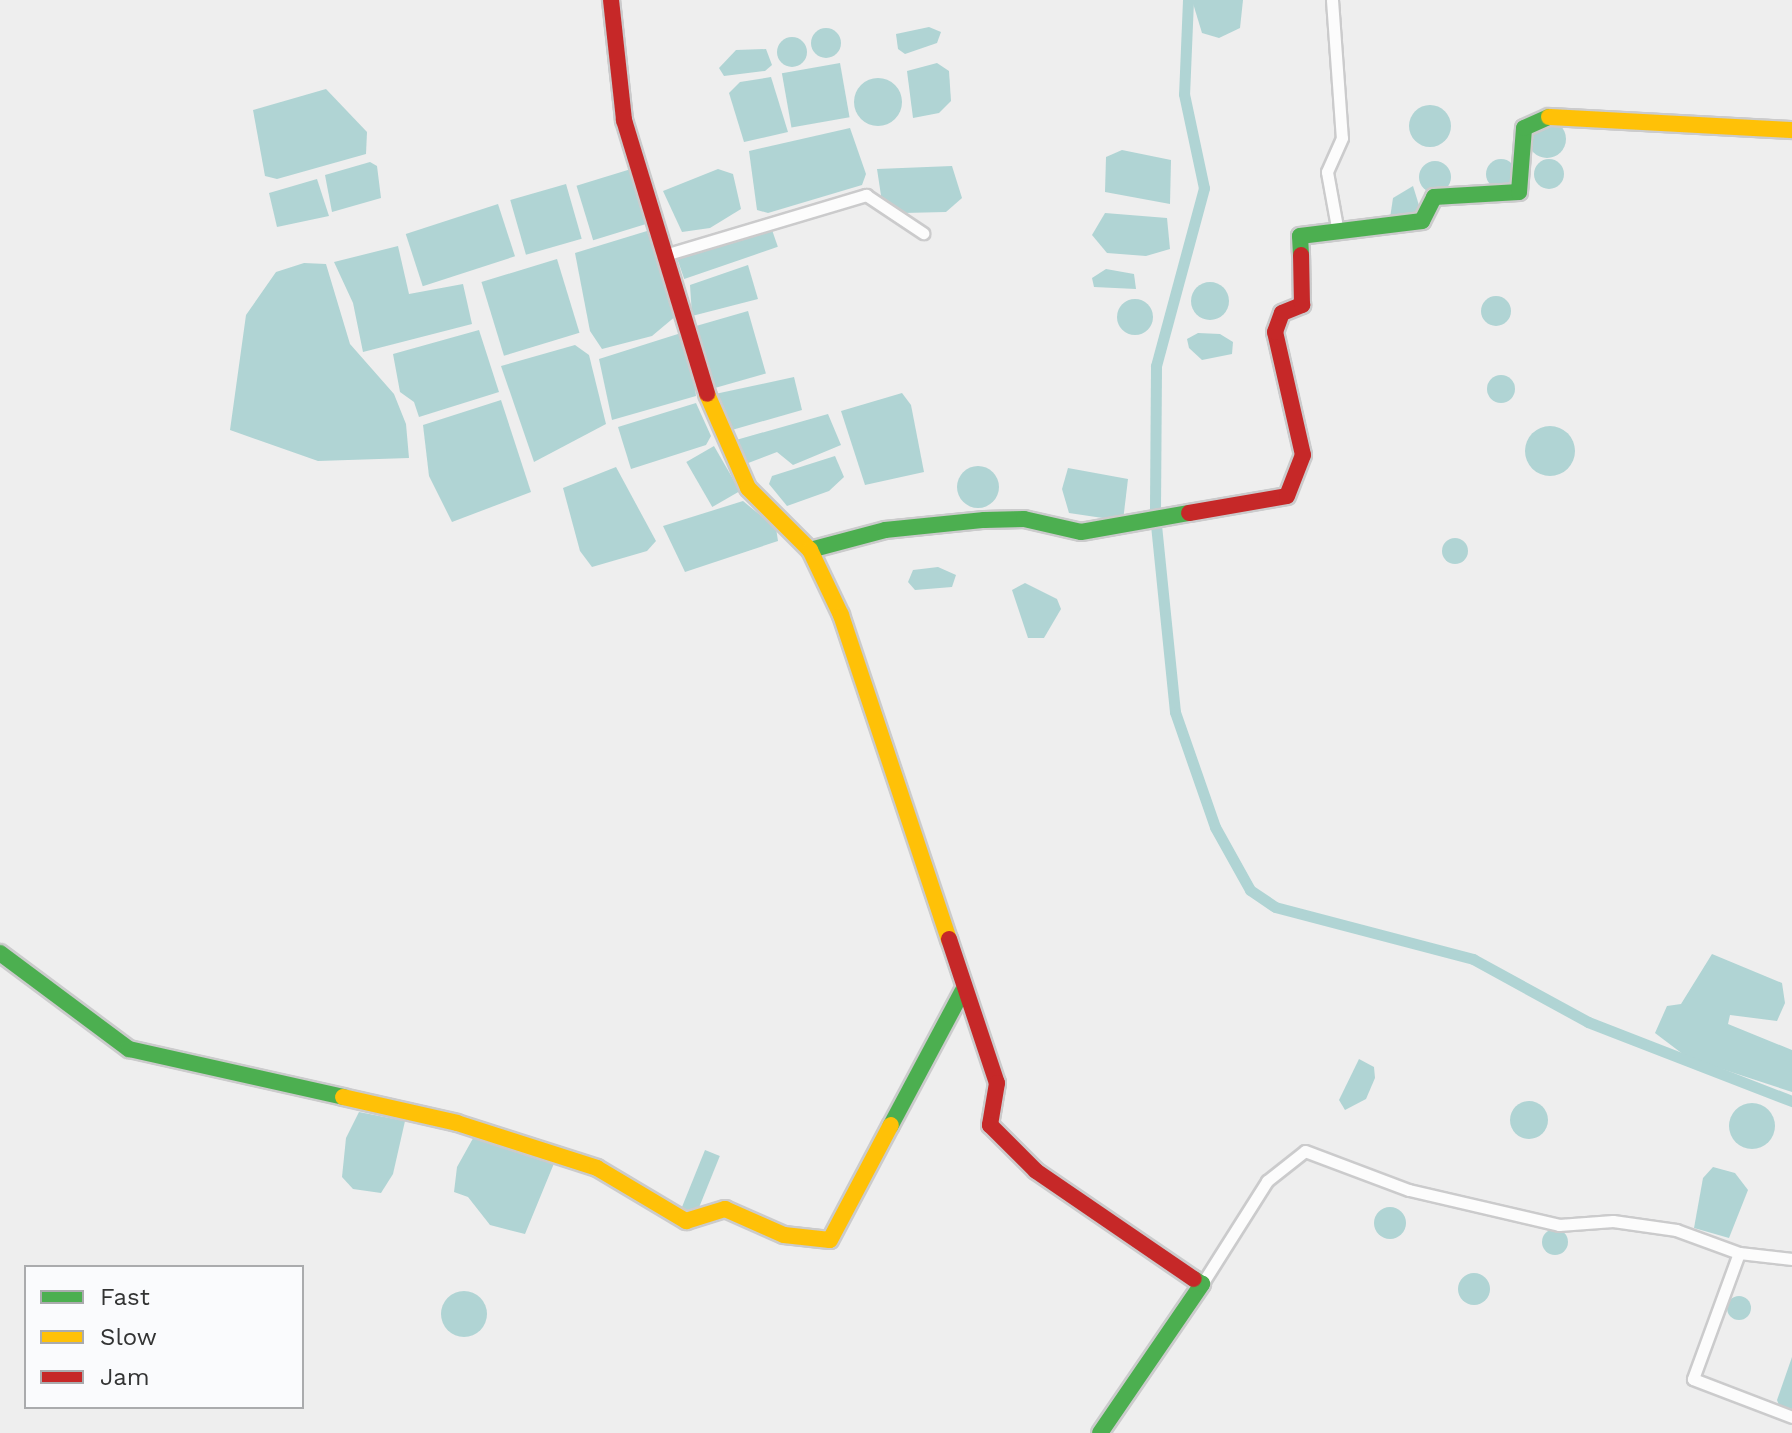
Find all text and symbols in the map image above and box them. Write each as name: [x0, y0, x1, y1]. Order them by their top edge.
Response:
legend: [24, 1265, 304, 1409]
text: Fast: [100, 1283, 150, 1311]
text: Slow: [100, 1323, 157, 1351]
text: Jam: [100, 1363, 150, 1391]

